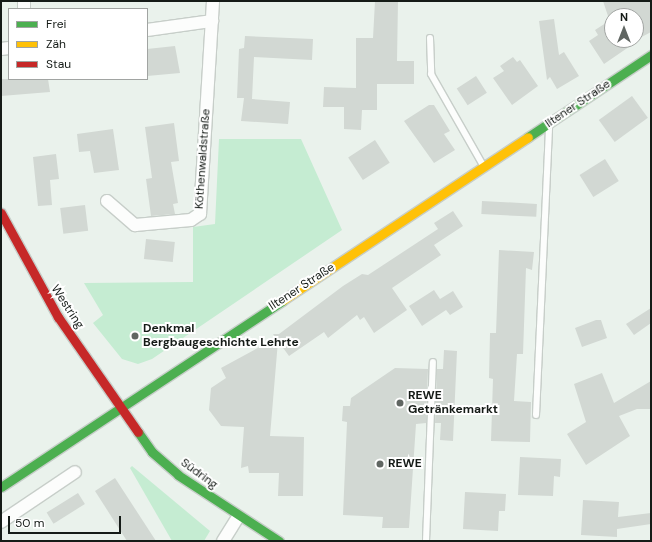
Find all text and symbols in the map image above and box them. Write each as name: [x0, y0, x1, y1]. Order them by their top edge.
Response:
legend: [8, 8, 148, 80]
north arrow: [604, 8, 644, 48]
text: N: [620, 10, 628, 24]
text: Frei: [46, 16, 66, 32]
text: Zäh: [46, 36, 66, 52]
text: Stau: [46, 56, 71, 72]
street label: Iltener Straße: [543, 77, 613, 131]
street label: Köthenwaldstraße: [192, 108, 214, 210]
street label: Iltener Straße: [266, 260, 338, 314]
street label: Westring: [48, 282, 86, 332]
place label: Denkmal Bergbaugeschichte Lehrte: [143, 322, 299, 350]
marker: Denkmal Bergbaugeschichte Lehrte: [130, 331, 140, 341]
place label: REWE Getränkemarkt: [408, 389, 498, 417]
marker: REWE Getränkemarkt: [395, 398, 405, 408]
street label: Südring: [178, 456, 220, 492]
place label: REWE: [388, 457, 422, 471]
marker: REWE: [375, 459, 385, 469]
scale bar: [10, 508, 123, 534]
text: 50 m: [15, 515, 44, 531]

